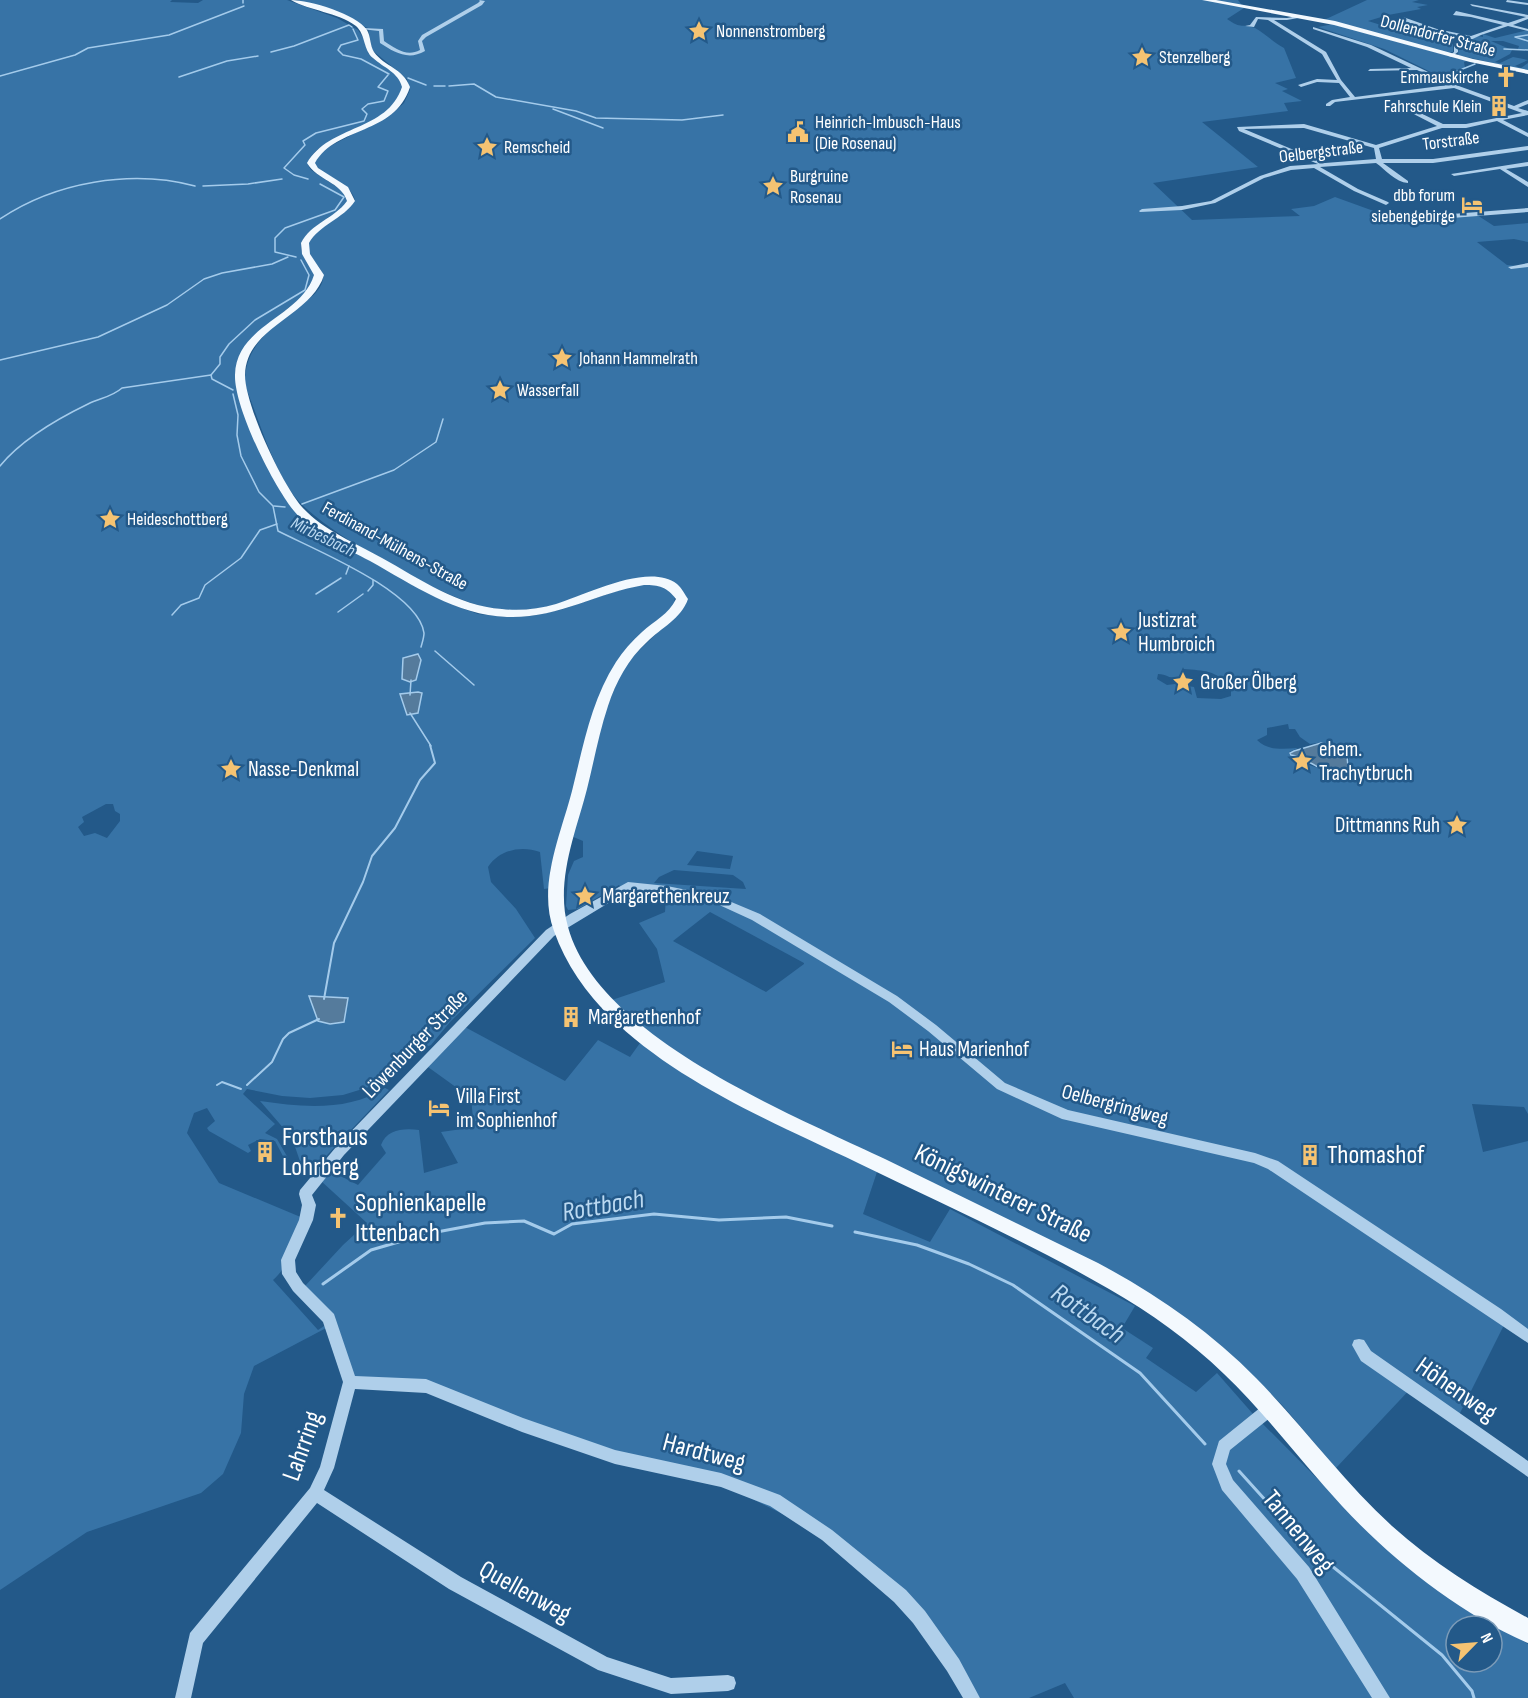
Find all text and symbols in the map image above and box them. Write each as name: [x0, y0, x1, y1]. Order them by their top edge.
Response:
street label: Dollendorfer Straße: [1378, 11, 1498, 61]
place icon: Nonnenstromberg: [687, 19, 711, 43]
place label: Nonnenstromberg: [716, 21, 825, 42]
place icon: Stenzelberg: [1130, 45, 1154, 69]
place label: Stenzelberg: [1159, 47, 1230, 68]
church icon: Emmauskirche: [1494, 65, 1518, 89]
place label: Emmauskirche: [1400, 67, 1489, 88]
building icon: Fahrschule Klein: [1487, 94, 1511, 118]
place label: Fahrschule Klein: [1384, 96, 1482, 117]
place label: Heinrich-Imbusch-Haus (Die Rosenau): [815, 112, 961, 154]
public building icon: Heinrich-Imbusch-Haus (Die Rosenau): [786, 120, 810, 144]
street label: Torstraße: [1421, 127, 1481, 155]
place icon: Remscheid: [475, 135, 499, 159]
street label: Oelbergstraße: [1278, 136, 1364, 168]
place label: Remscheid: [504, 137, 570, 158]
place label: Burgruine Rosenau: [790, 166, 848, 208]
place icon: Burgruine Rosenau: [761, 174, 785, 198]
place label: dbb forum siebengebirge: [1371, 185, 1455, 227]
hotel icon: dbb forum siebengebirge: [1460, 193, 1484, 217]
place icon: Johann Hammelrath: [550, 346, 574, 370]
place label: Johann Hammelrath: [578, 348, 698, 369]
place icon: Wasserfall: [488, 378, 512, 402]
place label: Wasserfall: [517, 380, 579, 401]
street label: Ferdinand-Mülhens-Straße: [319, 497, 471, 595]
place icon: Heideschottberg: [98, 507, 122, 531]
place label: Heideschottberg: [127, 509, 228, 530]
water label: Mirbesbach: [288, 513, 359, 562]
place label: Justizrat Humbroich: [1137, 608, 1215, 657]
place icon: Justizrat Humbroich: [1109, 620, 1133, 644]
place icon: Großer Ölberg: [1171, 670, 1195, 694]
place label: Großer Ölberg: [1200, 670, 1297, 695]
place label: ehem. Trachytbruch: [1319, 737, 1413, 786]
place icon: ehem. Trachytbruch: [1290, 749, 1314, 773]
place icon: Nasse-Denkmal: [219, 757, 243, 781]
place label: Nasse-Denkmal: [248, 757, 359, 782]
place label: Dittmanns Ruh: [1335, 813, 1440, 838]
place icon: Dittmanns Ruh: [1445, 813, 1469, 837]
place icon: Margarethenkreuz: [573, 884, 597, 908]
place label: Margarethenkreuz: [602, 884, 730, 909]
street label: Löwenburger Straße: [357, 985, 473, 1103]
building icon: Margarethenhof: [559, 1005, 583, 1029]
place label: Margarethenhof: [588, 1005, 702, 1030]
hotel icon: Haus Marienhof: [890, 1037, 914, 1061]
place label: Haus Marienhof: [919, 1037, 1030, 1062]
street label: Oelbergringweg: [1059, 1079, 1171, 1131]
place label: Villa First im Sophienhof: [456, 1084, 558, 1133]
hotel icon: Villa First im Sophienhof: [427, 1096, 451, 1120]
place label: Forsthaus Lohrberg: [282, 1122, 368, 1183]
street label: Königswinterer Straße: [909, 1138, 1097, 1250]
building icon: Forsthaus Lohrberg: [253, 1140, 277, 1164]
place label: Thomashof: [1327, 1140, 1425, 1171]
building icon: Thomashof: [1298, 1143, 1322, 1167]
water label: Rottbach: [559, 1183, 647, 1229]
place label: Sophienkapelle Ittenbach: [355, 1188, 487, 1249]
church icon: Sophienkapelle Ittenbach: [326, 1206, 350, 1230]
water label: Rottbach: [1045, 1277, 1131, 1351]
street label: Höhenweg: [1409, 1351, 1503, 1429]
street label: Lahrring: [276, 1407, 330, 1485]
street label: Hardtweg: [659, 1427, 749, 1479]
street label: Tannenweg: [1255, 1484, 1341, 1580]
street label: Quellenweg: [473, 1554, 577, 1630]
north arrow: [1444, 1614, 1504, 1674]
text: N: [1476, 1630, 1497, 1646]

